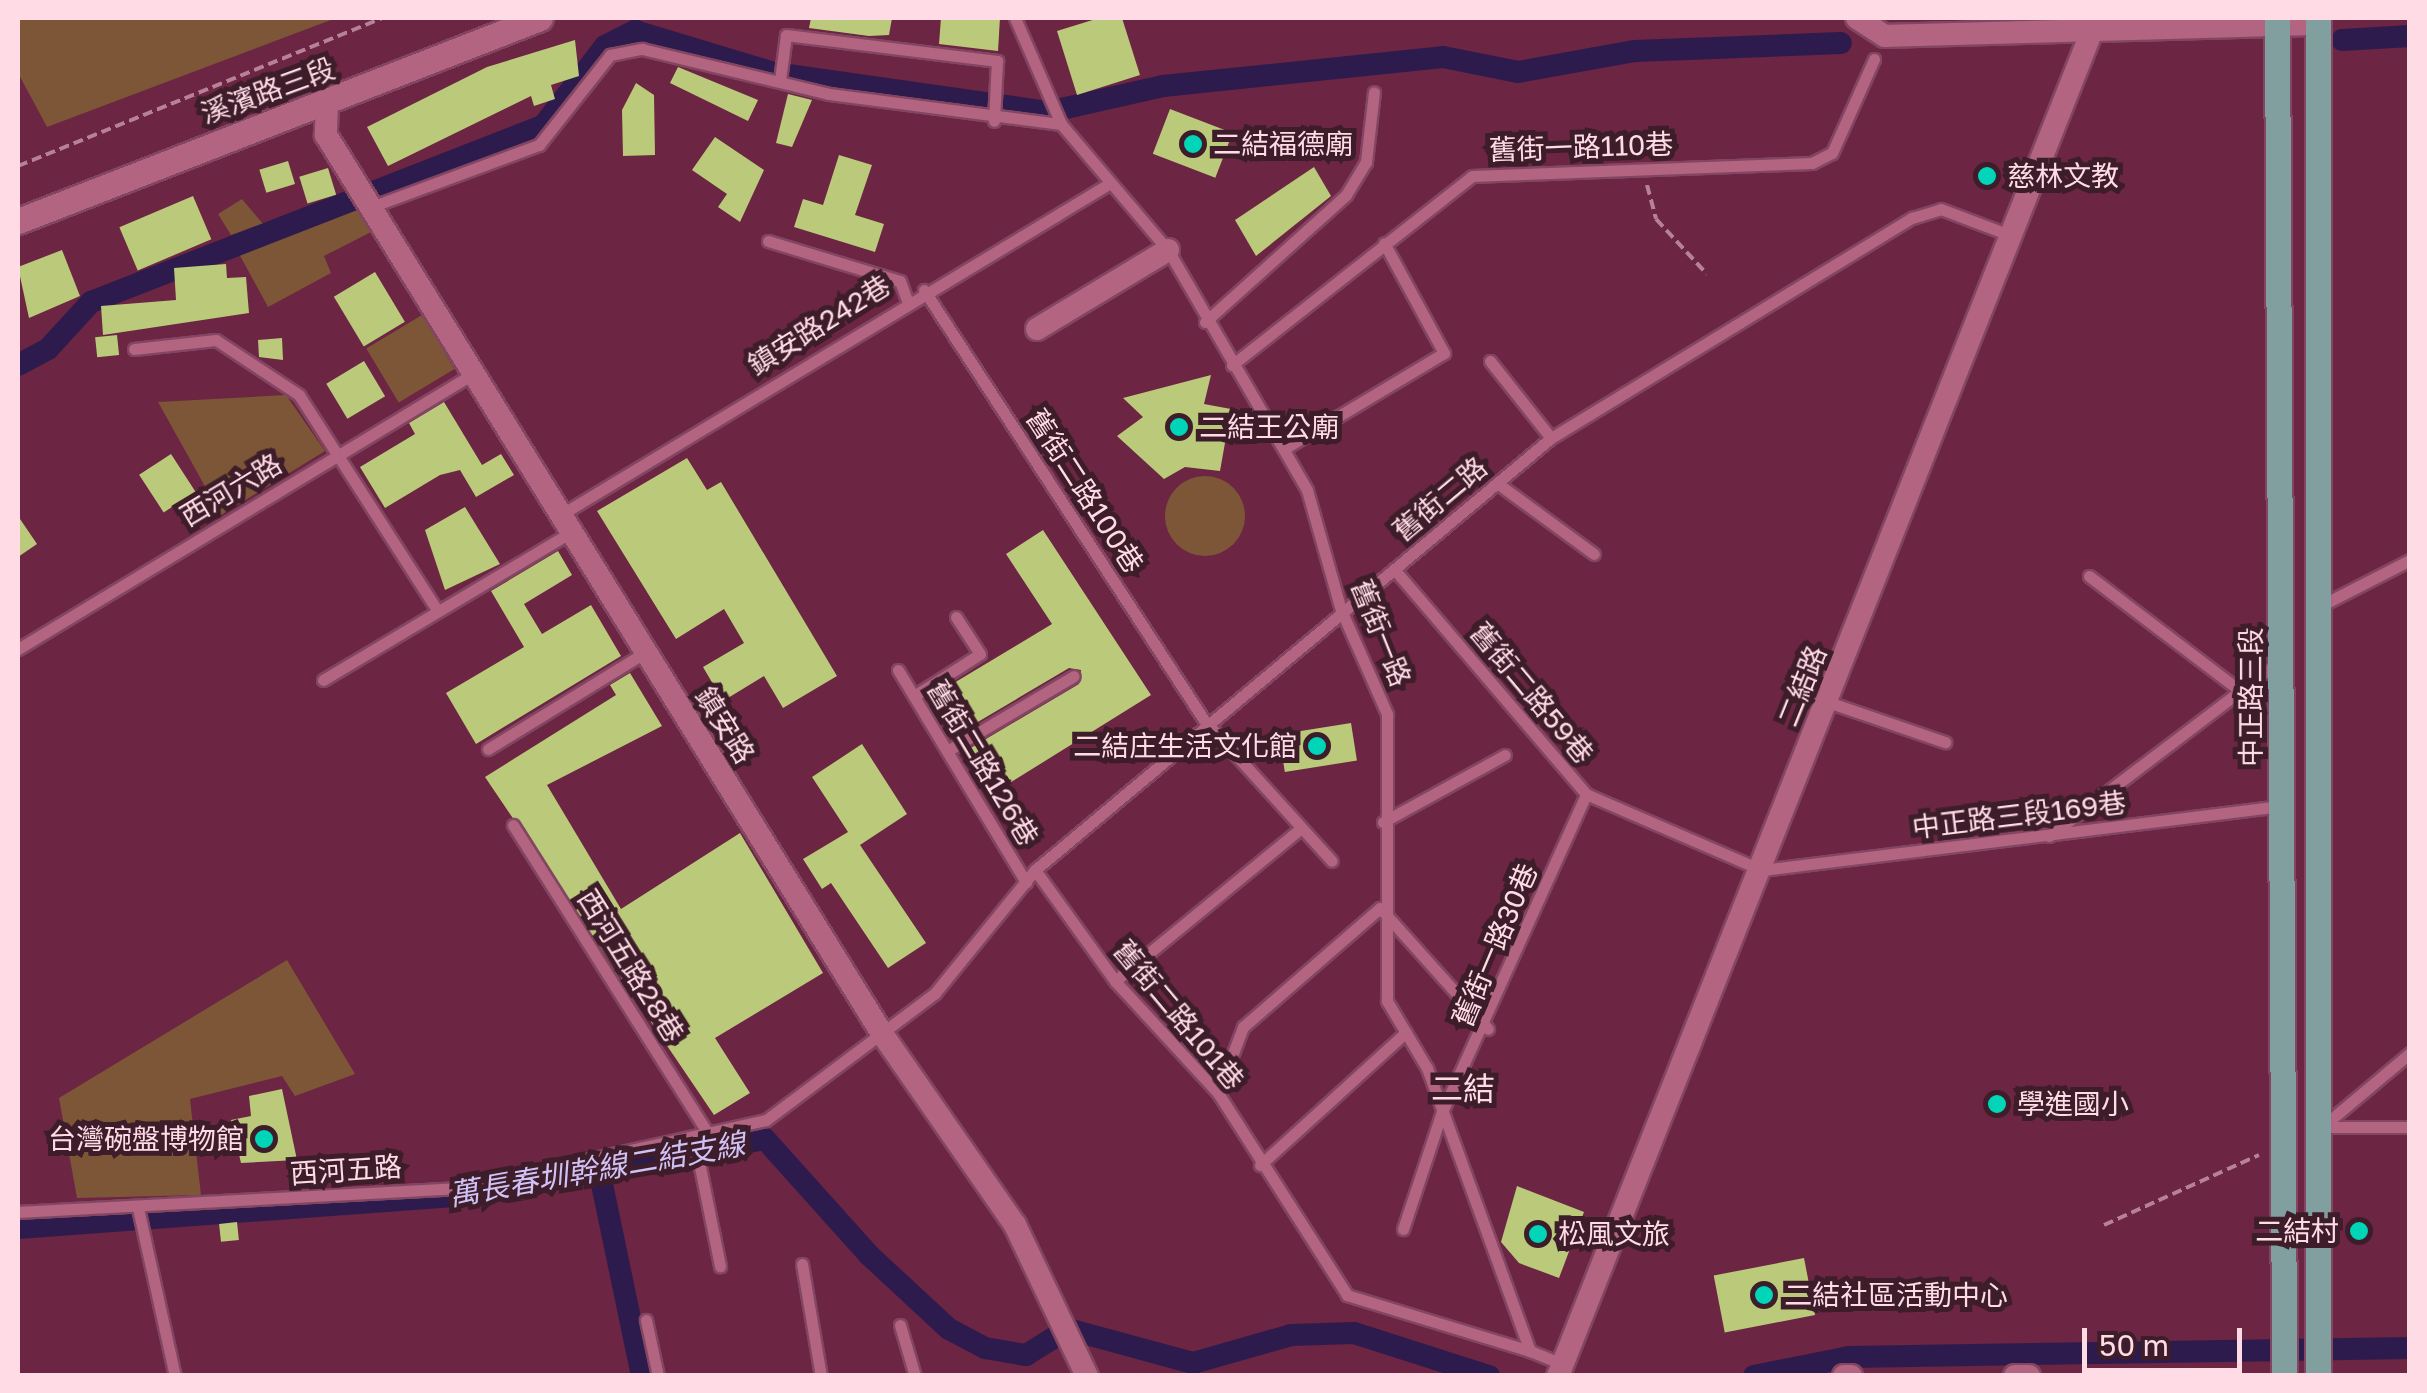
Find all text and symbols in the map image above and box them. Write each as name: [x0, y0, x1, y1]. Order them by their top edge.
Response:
street label: 溪濱路三段: [196, 51, 340, 131]
place label: 二結福德廟: [1213, 127, 1353, 161]
street label: 舊街一路110巷: [1488, 127, 1674, 167]
marker: 二結福德廟: [1182, 133, 1204, 155]
place label: 慈林文教: [2007, 159, 2119, 193]
marker: 慈林文教: [1976, 165, 1998, 187]
street label: 鎮安路242巷: [742, 268, 896, 382]
street label: 舊街二路100巷: [1020, 403, 1150, 579]
place label: 二結王公廟: [1199, 410, 1339, 444]
marker: 二結王公廟: [1168, 416, 1190, 438]
street label: 西河六路: [174, 447, 288, 533]
street label: 舊街二路: [1386, 450, 1494, 548]
street label: 舊街一路: [1344, 575, 1418, 691]
street label: 舊街二路59巷: [1463, 616, 1601, 770]
street label: 中正路三段: [2234, 627, 2268, 767]
street label: 二結路: [1771, 641, 1833, 731]
street label: 舊街二路126巷: [921, 674, 1045, 852]
street label: 鎮安路: [688, 680, 762, 770]
place label: 二結庄生活文化館: [1073, 729, 1297, 763]
marker: 二結庄生活文化館: [1306, 735, 1328, 757]
street label: 中正路三段169巷: [1910, 785, 2128, 845]
street label: 舊街一路30巷: [1446, 858, 1544, 1032]
street label: 西河五路28巷: [571, 884, 691, 1048]
street label: 舊街二路101巷: [1107, 934, 1251, 1096]
district label: 二結: [1431, 1069, 1495, 1107]
place label: 學進國小: [2017, 1087, 2129, 1121]
marker: 學進國小: [1986, 1093, 2008, 1115]
place label: 台灣碗盤博物館: [48, 1122, 244, 1156]
water label: 萬長春圳幹線二結支線: [446, 1125, 748, 1213]
marker: 台灣碗盤博物館: [253, 1128, 275, 1150]
street label: 西河五路: [289, 1149, 403, 1191]
place label: 二結村: [2255, 1214, 2339, 1248]
place label: 松風文旅: [1558, 1217, 1670, 1251]
marker: 二結村: [2348, 1220, 2370, 1242]
marker: 松風文旅: [1527, 1223, 1549, 1245]
place label: 二結社區活動中心: [1784, 1278, 2008, 1312]
marker: 二結社區活動中心: [1753, 1284, 1775, 1306]
scale bar: [2087, 1308, 2247, 1370]
text: 50 m: [2099, 1327, 2169, 1363]

